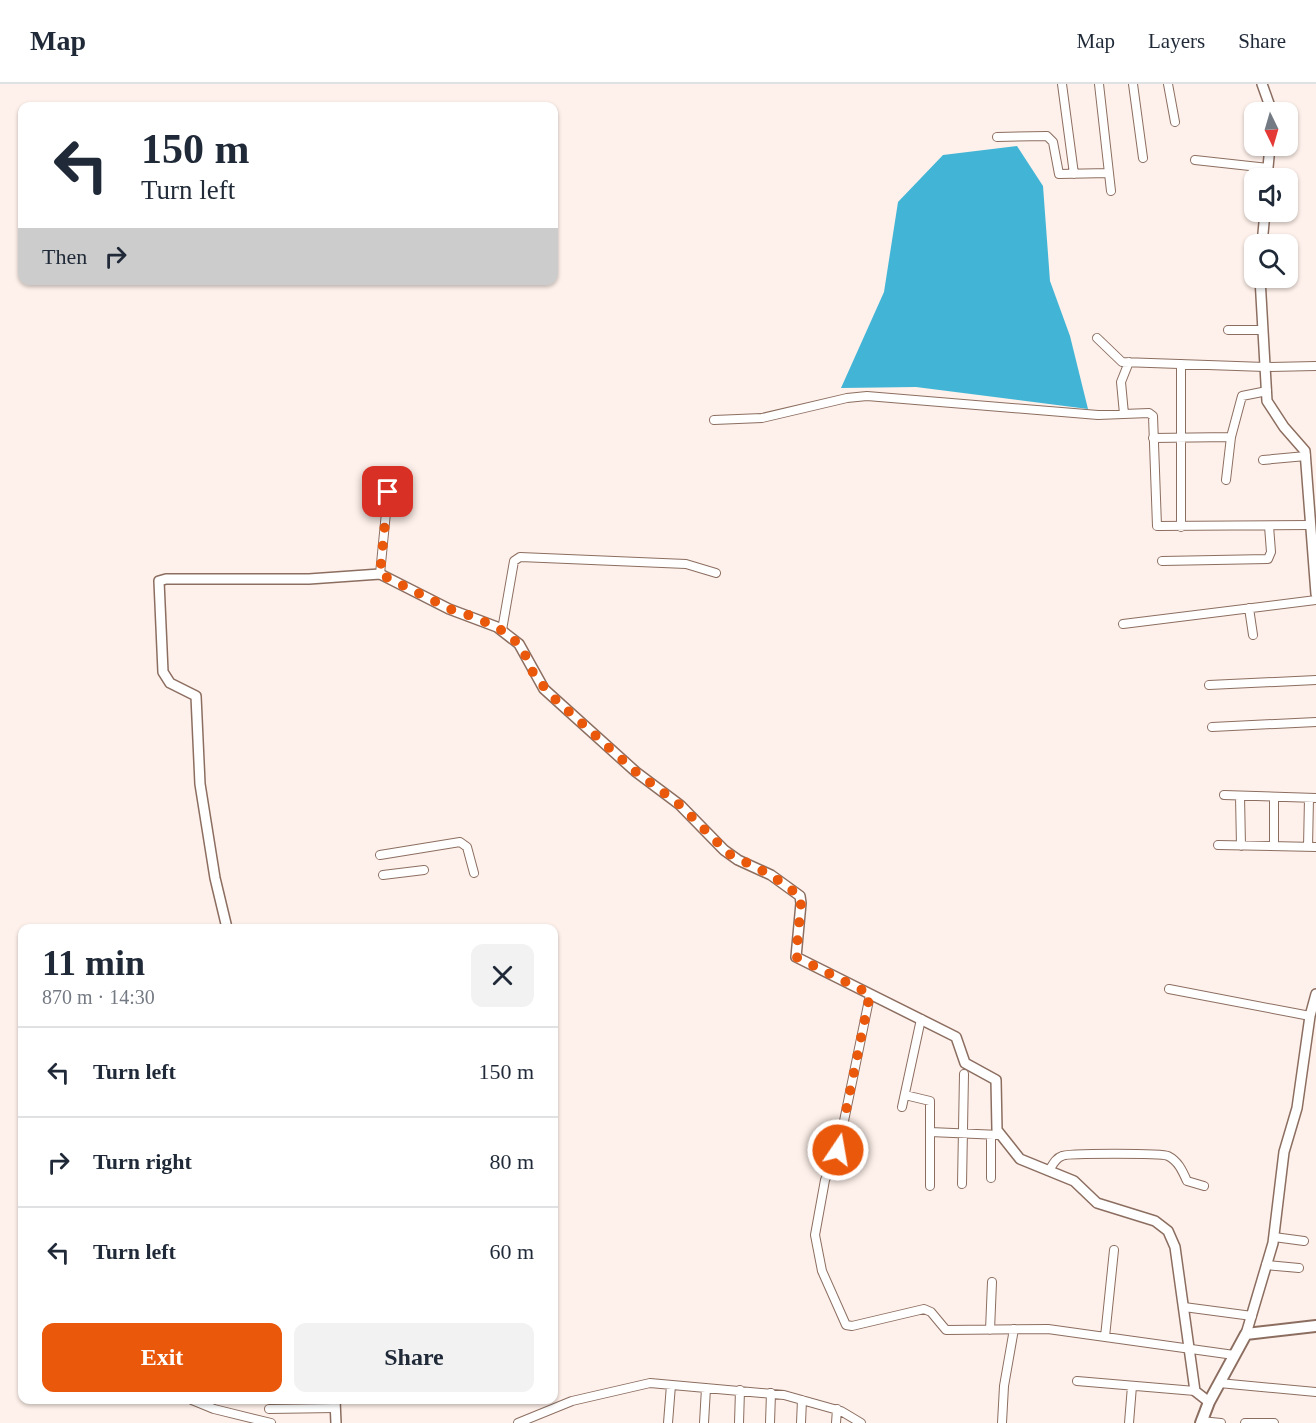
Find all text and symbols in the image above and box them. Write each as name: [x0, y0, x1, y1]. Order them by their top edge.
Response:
text: Map: [30, 25, 86, 56]
text: Map: [1077, 29, 1115, 53]
text: Layers: [1148, 29, 1205, 53]
text: Share: [1238, 29, 1286, 53]
north arrow: [1244, 102, 1298, 156]
map controls: [1244, 102, 1298, 288]
icon: left: [42, 126, 120, 204]
text: 150 m: [141, 126, 250, 172]
button: sound: [1244, 168, 1298, 222]
text: Turn left: [141, 175, 235, 205]
button: search: [1244, 234, 1298, 288]
icon: right: [99, 240, 132, 273]
text: Then: [42, 244, 87, 269]
pin: [362, 466, 413, 517]
icon: arrive: [371, 475, 404, 508]
text: 11 min: [42, 943, 145, 983]
button: close: [471, 944, 534, 1007]
text: 870 m · 14:30: [42, 986, 155, 1008]
icon: left: [42, 1056, 75, 1089]
text: Turn left: [93, 1059, 176, 1084]
text: 150 m: [478, 1059, 534, 1084]
position arrow: [806, 1118, 870, 1182]
icon: right: [42, 1146, 75, 1179]
text: Turn right: [93, 1149, 192, 1174]
text: 80 m: [489, 1149, 534, 1174]
icon: left: [42, 1236, 75, 1269]
text: Turn left: [93, 1239, 176, 1264]
text: 60 m: [489, 1239, 534, 1264]
button: Exit: [42, 1323, 282, 1392]
button: Share: [294, 1323, 534, 1392]

